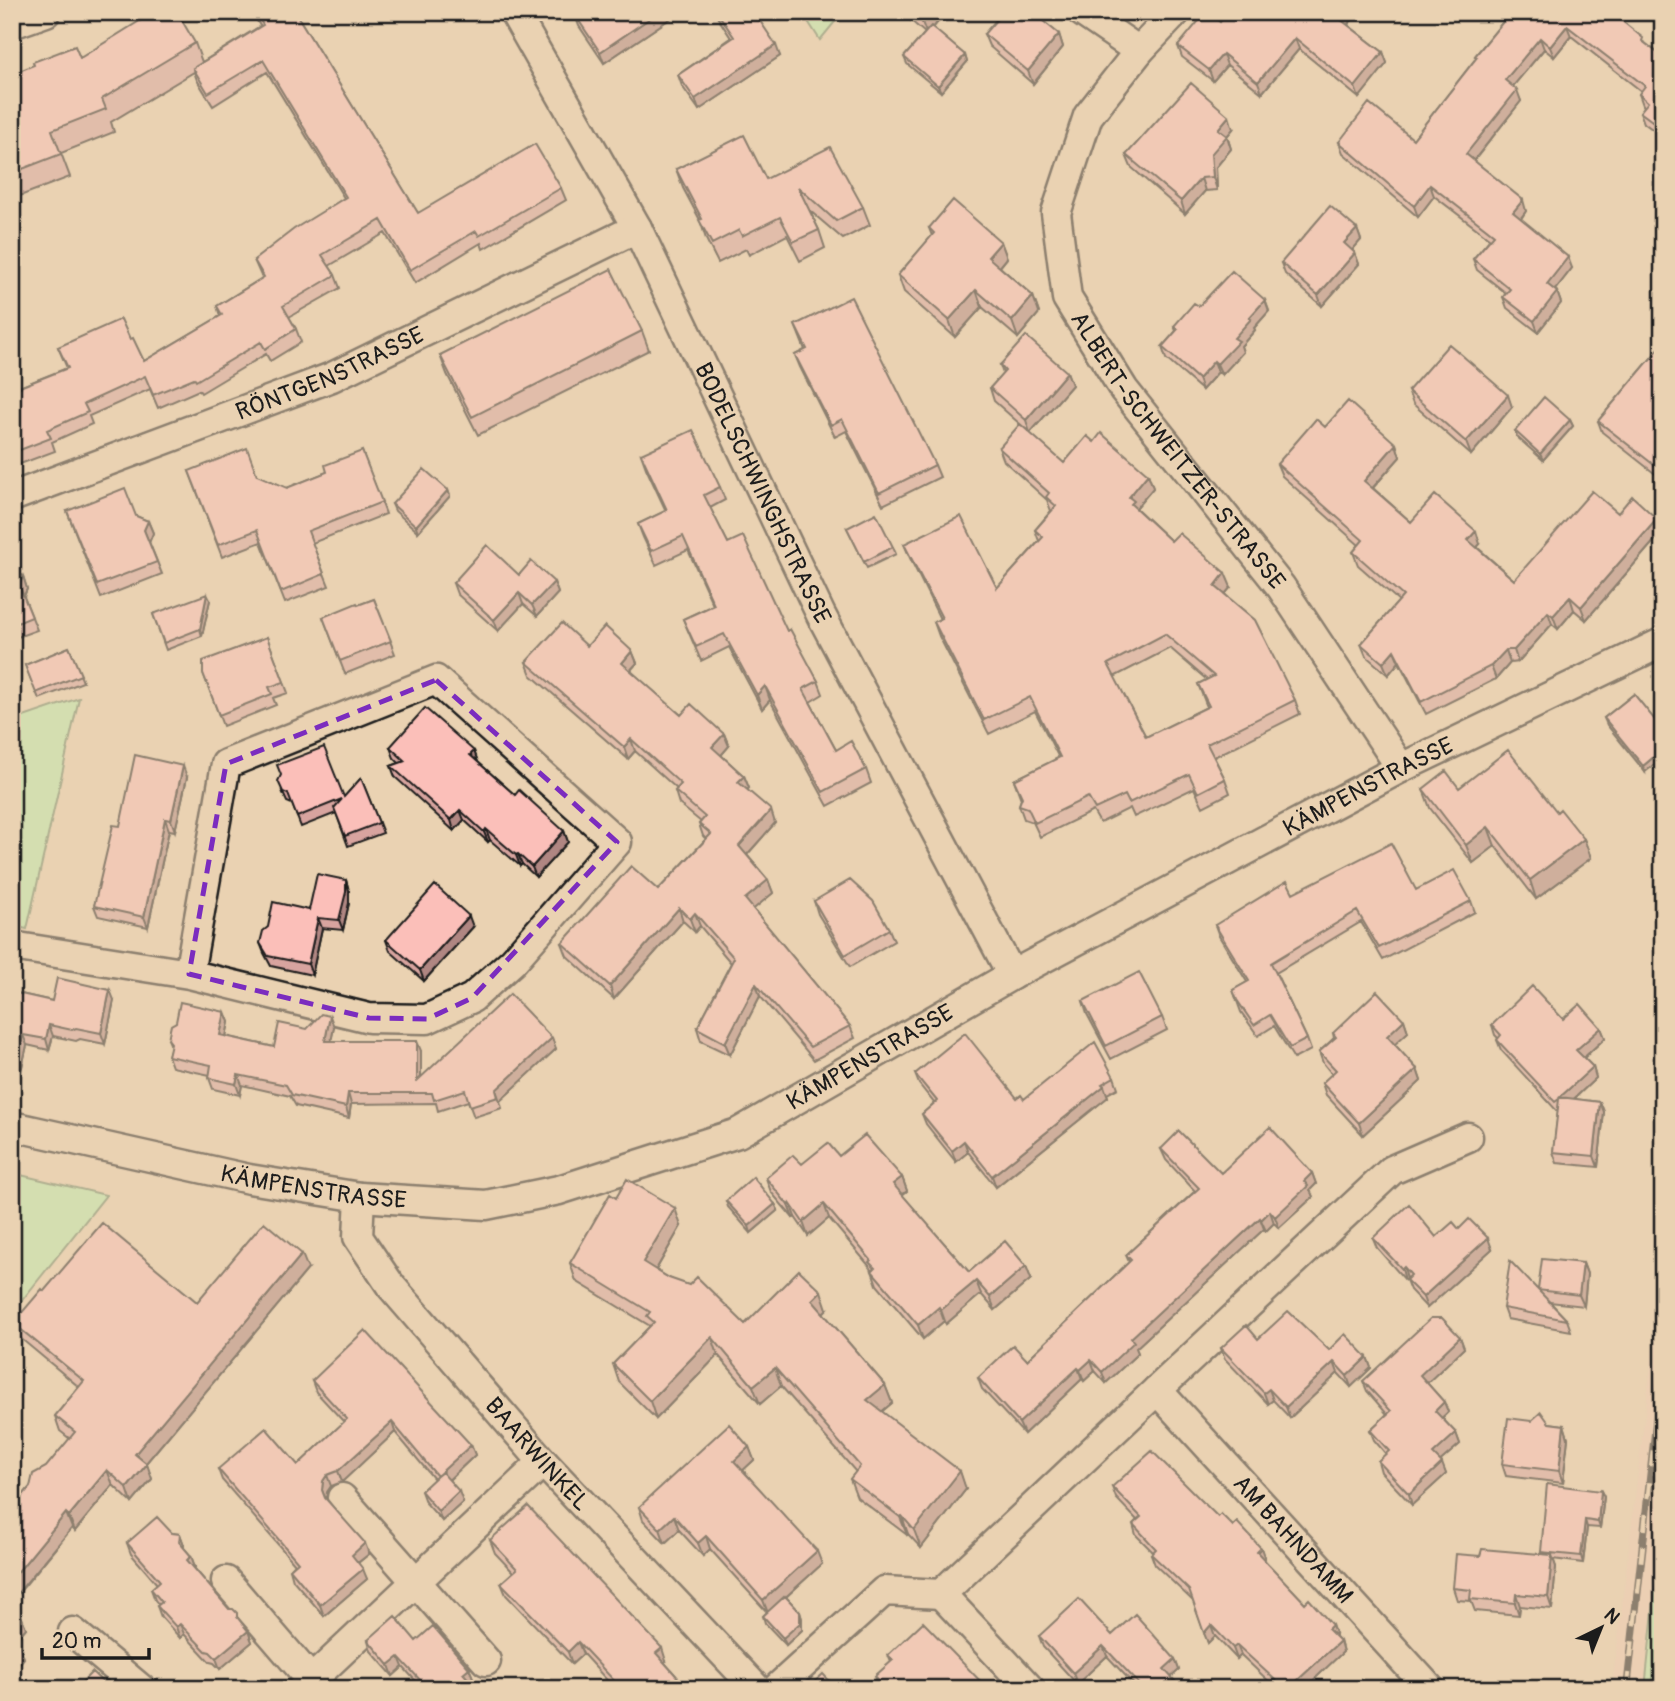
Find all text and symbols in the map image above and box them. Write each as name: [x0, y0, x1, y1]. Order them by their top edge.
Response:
street label: ALBERT-SCHWEITZER-STRASSE: [1064, 307, 1291, 595]
street label: RÖNTGENSTRASSE: [232, 320, 429, 427]
street label: BODELSCHWINGHSTRASSE: [688, 358, 837, 629]
street label: KÄMPENSTRASSE: [1278, 731, 1458, 843]
street label: KÄMPENSTRASSE: [781, 998, 959, 1117]
street label: KÄMPENSTRASSE: [218, 1159, 407, 1215]
street label: BAARWINKEL: [479, 1392, 595, 1517]
street label: AM BAHNDAMM: [1227, 1469, 1359, 1610]
north arrow: [1566, 1592, 1636, 1662]
text: N: [1599, 1603, 1625, 1630]
scale bar: [42, 1617, 149, 1661]
text: 20 m: [52, 1628, 101, 1655]

